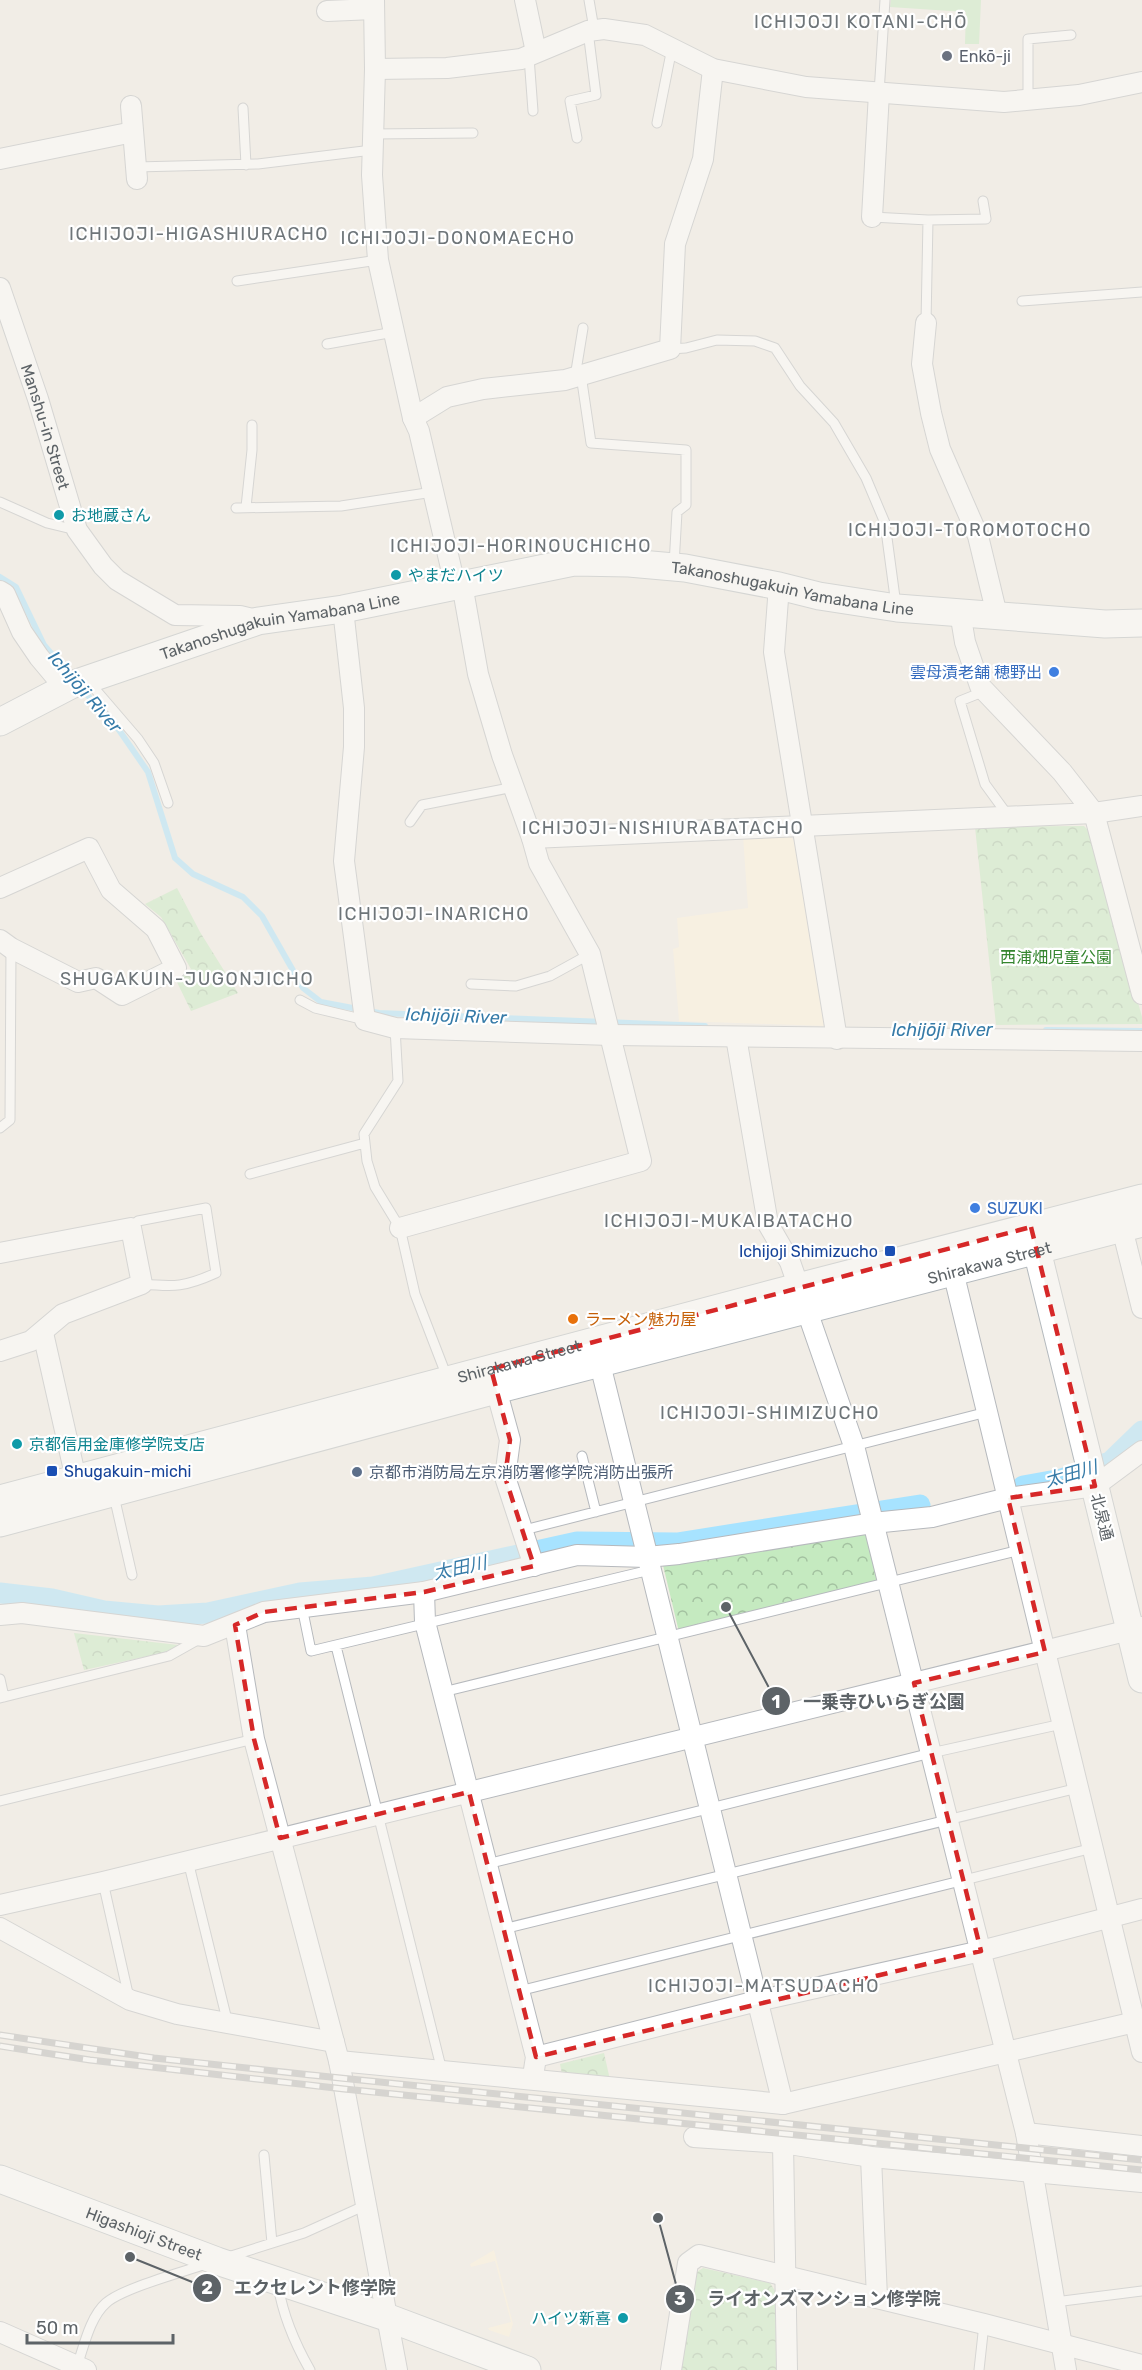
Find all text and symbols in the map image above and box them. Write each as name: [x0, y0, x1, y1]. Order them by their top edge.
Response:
district label: ICHIJOJI KOTANI-CHŌ: [754, 11, 968, 33]
place label: Enkō-ji: [959, 47, 1011, 66]
marker: Enkō-ji: [940, 49, 954, 63]
district label: ICHIJOJI-HIGASHIURACHO: [69, 223, 329, 245]
district label: ICHIJOJI-DONOMAECHO: [341, 227, 576, 249]
street label: Manshu-in Street: [17, 361, 74, 492]
place label: お地蔵さん: [71, 506, 151, 525]
marker: お地蔵さん: [52, 508, 66, 522]
district label: ICHIJOJI-TOROMOTOCHO: [848, 519, 1092, 541]
district label: ICHIJOJI-HORINOUCHICHO: [390, 535, 652, 557]
street label: Takanoshugakuin Yamabana Line: [670, 557, 915, 619]
place label: やまだハイツ: [408, 566, 504, 585]
marker: やまだハイツ: [389, 568, 403, 582]
street label: Takanoshugakuin Yamabana Line: [158, 588, 401, 663]
water label: Ichijōji River: [43, 647, 127, 738]
place label: 雲母漬老舗 穂野出: [910, 663, 1042, 682]
marker: 雲母漬老舗 穂野出: [1047, 665, 1061, 679]
district label: ICHIJOJI-NISHIURABATACHO: [522, 817, 804, 839]
district label: ICHIJOJI-INARICHO: [338, 903, 530, 925]
park label: 西浦畑児童公園: [1000, 948, 1112, 967]
district label: SHUGAKUIN-JUGONJICHO: [60, 968, 314, 990]
water label: Ichijōji River: [405, 1003, 508, 1029]
water label: Ichijōji River: [891, 1019, 994, 1041]
place label: SUZUKI: [987, 1199, 1043, 1218]
marker: SUZUKI: [968, 1201, 982, 1215]
district label: ICHIJOJI-MUKAIBATACHO: [604, 1210, 854, 1232]
street label: Shirakawa Street: [925, 1237, 1053, 1288]
place label: Ichijoji Shimizucho: [739, 1242, 878, 1261]
marker: Ichijoji Shimizucho: [883, 1244, 897, 1258]
place label: ラーメン魅力屋: [585, 1310, 696, 1329]
marker: ラーメン魅力屋: [566, 1312, 580, 1326]
street label: Shirakawa Street: [455, 1336, 583, 1387]
district label: ICHIJOJI-SHIMIZUCHO: [660, 1402, 880, 1424]
place label: 京都信用金庫修学院支店: [29, 1435, 205, 1454]
marker: 京都信用金庫修学院支店: [10, 1437, 24, 1451]
water label: 太田川: [1042, 1455, 1102, 1492]
place label: Shugakuin-michi: [64, 1462, 191, 1481]
place label: 京都市消防局左京消防署修学院消防出張所: [369, 1463, 673, 1482]
marker: Shugakuin-michi: [45, 1464, 59, 1478]
marker: 京都市消防局左京消防署修学院消防出張所: [350, 1465, 364, 1479]
street label: 北泉通: [1087, 1491, 1117, 1543]
water label: 太田川: [431, 1551, 491, 1584]
callout: 一乗寺ひいらぎ公園: [761, 1683, 977, 1719]
text: 1: [772, 1691, 780, 1713]
text: 一乗寺ひいらぎ公園: [803, 1691, 965, 1713]
district label: ICHIJOJI-MATSUDACHO: [648, 1975, 880, 1997]
street label: Higashioji Street: [83, 2203, 205, 2264]
callout: エクセレント修学院: [192, 2270, 408, 2306]
text: 2: [201, 2277, 213, 2299]
text: エクセレント修学院: [234, 2277, 396, 2299]
callout: ライオンズマンション修学院: [665, 2281, 953, 2317]
text: 3: [674, 2288, 686, 2310]
text: ライオンズマンション修学院: [707, 2288, 941, 2310]
scale bar: [27, 2307, 172, 2345]
place label: ハイツ新喜: [531, 2309, 611, 2328]
marker: ハイツ新喜: [616, 2311, 630, 2325]
text: 50 m: [36, 2317, 79, 2339]

